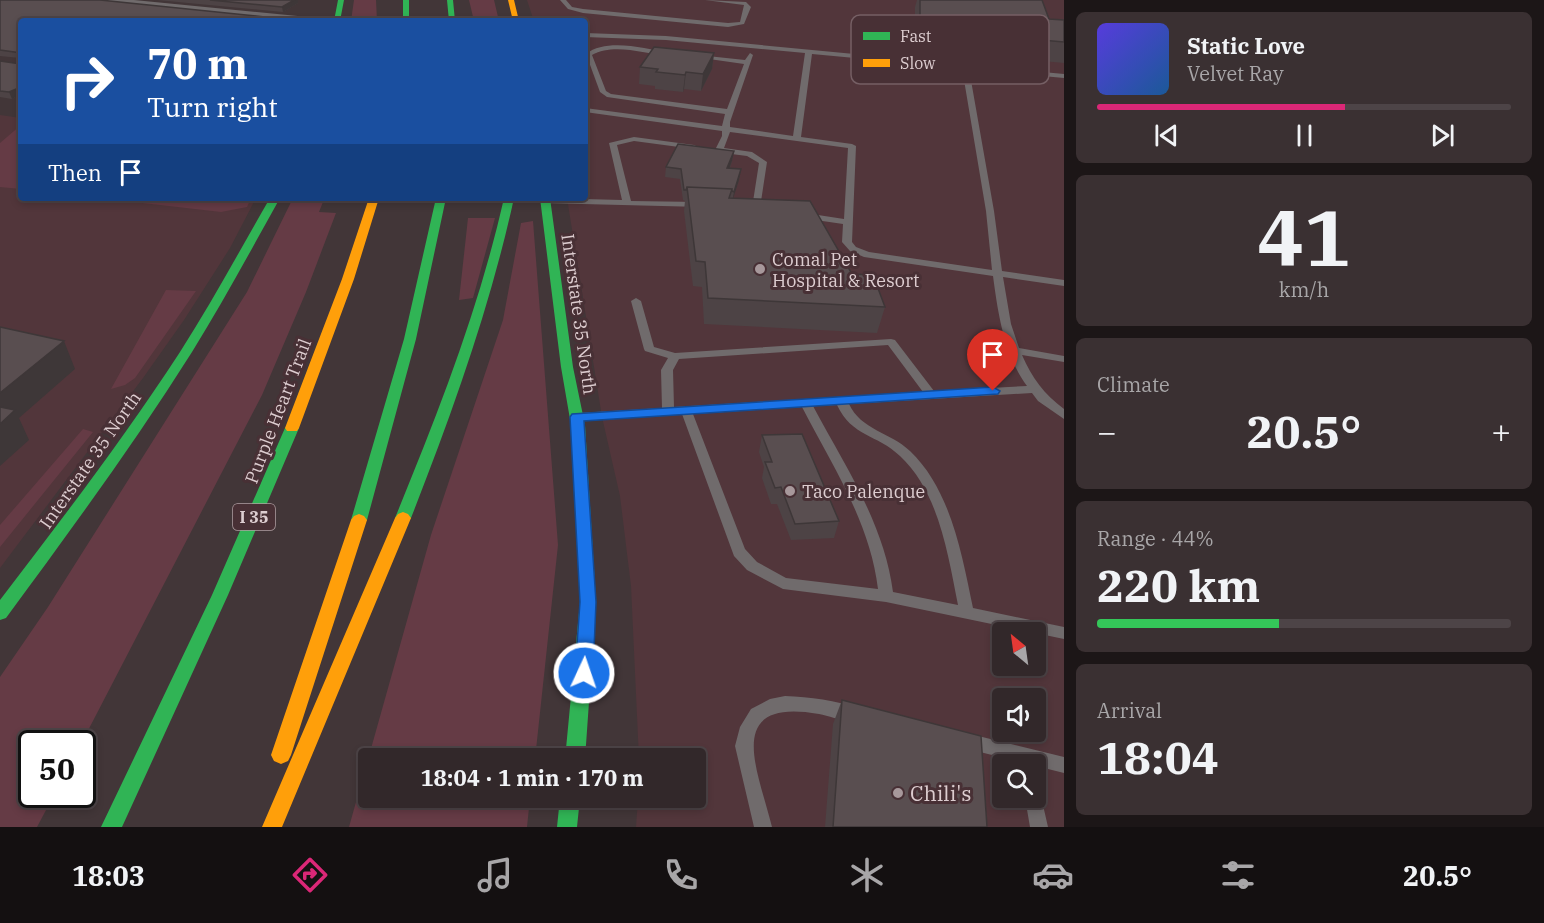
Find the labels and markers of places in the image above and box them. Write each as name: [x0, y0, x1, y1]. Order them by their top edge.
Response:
place label: Comal Pet Hospital & Resort: [772, 248, 919, 292]
marker: Comal Pet Hospital & Resort: [753, 262, 767, 276]
pin: [967, 329, 1018, 391]
place label: Taco Palenque: [802, 480, 925, 503]
marker: Taco Palenque: [783, 484, 797, 498]
place label: Chili's: [910, 779, 972, 807]
marker: Chili's: [891, 786, 905, 800]

